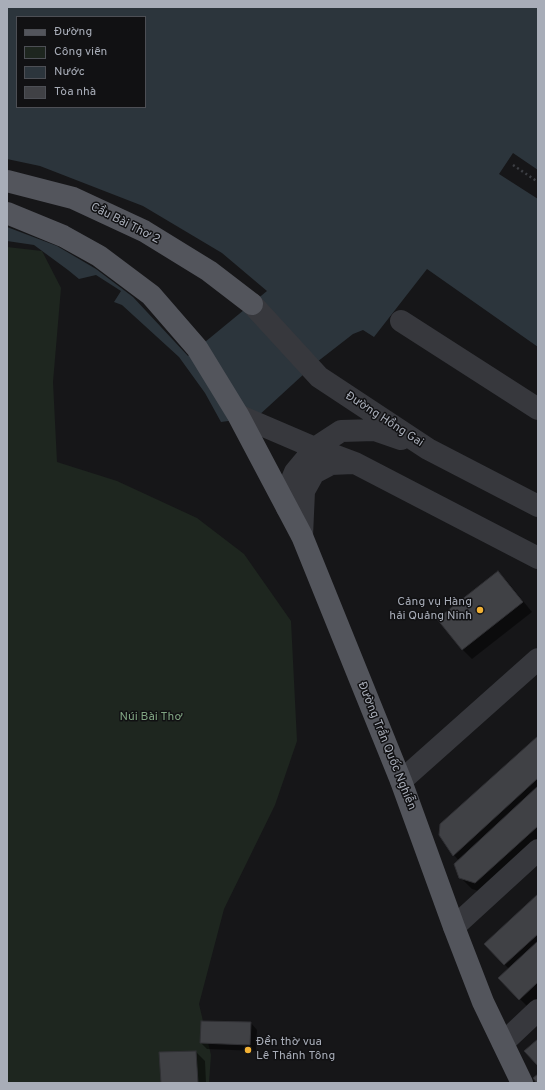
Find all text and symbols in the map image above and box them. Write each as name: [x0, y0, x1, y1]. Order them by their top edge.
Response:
legend: [16, 16, 146, 108]
text: Đường: [54, 24, 92, 40]
text: Công viên: [54, 44, 107, 60]
text: Nước: [54, 64, 85, 80]
text: Tòa nhà: [54, 84, 96, 100]
street label: Cầu Bài Thơ 2: [88, 200, 162, 248]
street label: Đường Hồng Gai: [342, 389, 426, 451]
place label: Cảng vụ Hàng hải Quảng Ninh: [389, 596, 472, 624]
marker: Cảng vụ Hàng hải Quảng Ninh: [475, 605, 485, 615]
street label: Đường Trần Quốc Nghiễn: [354, 680, 418, 812]
park label: Núi Bài Thơ: [119, 711, 183, 725]
place label: Đền thờ vua Lê Thánh Tông: [256, 1036, 335, 1064]
marker: Đền thờ vua Lê Thánh Tông: [243, 1045, 253, 1055]

